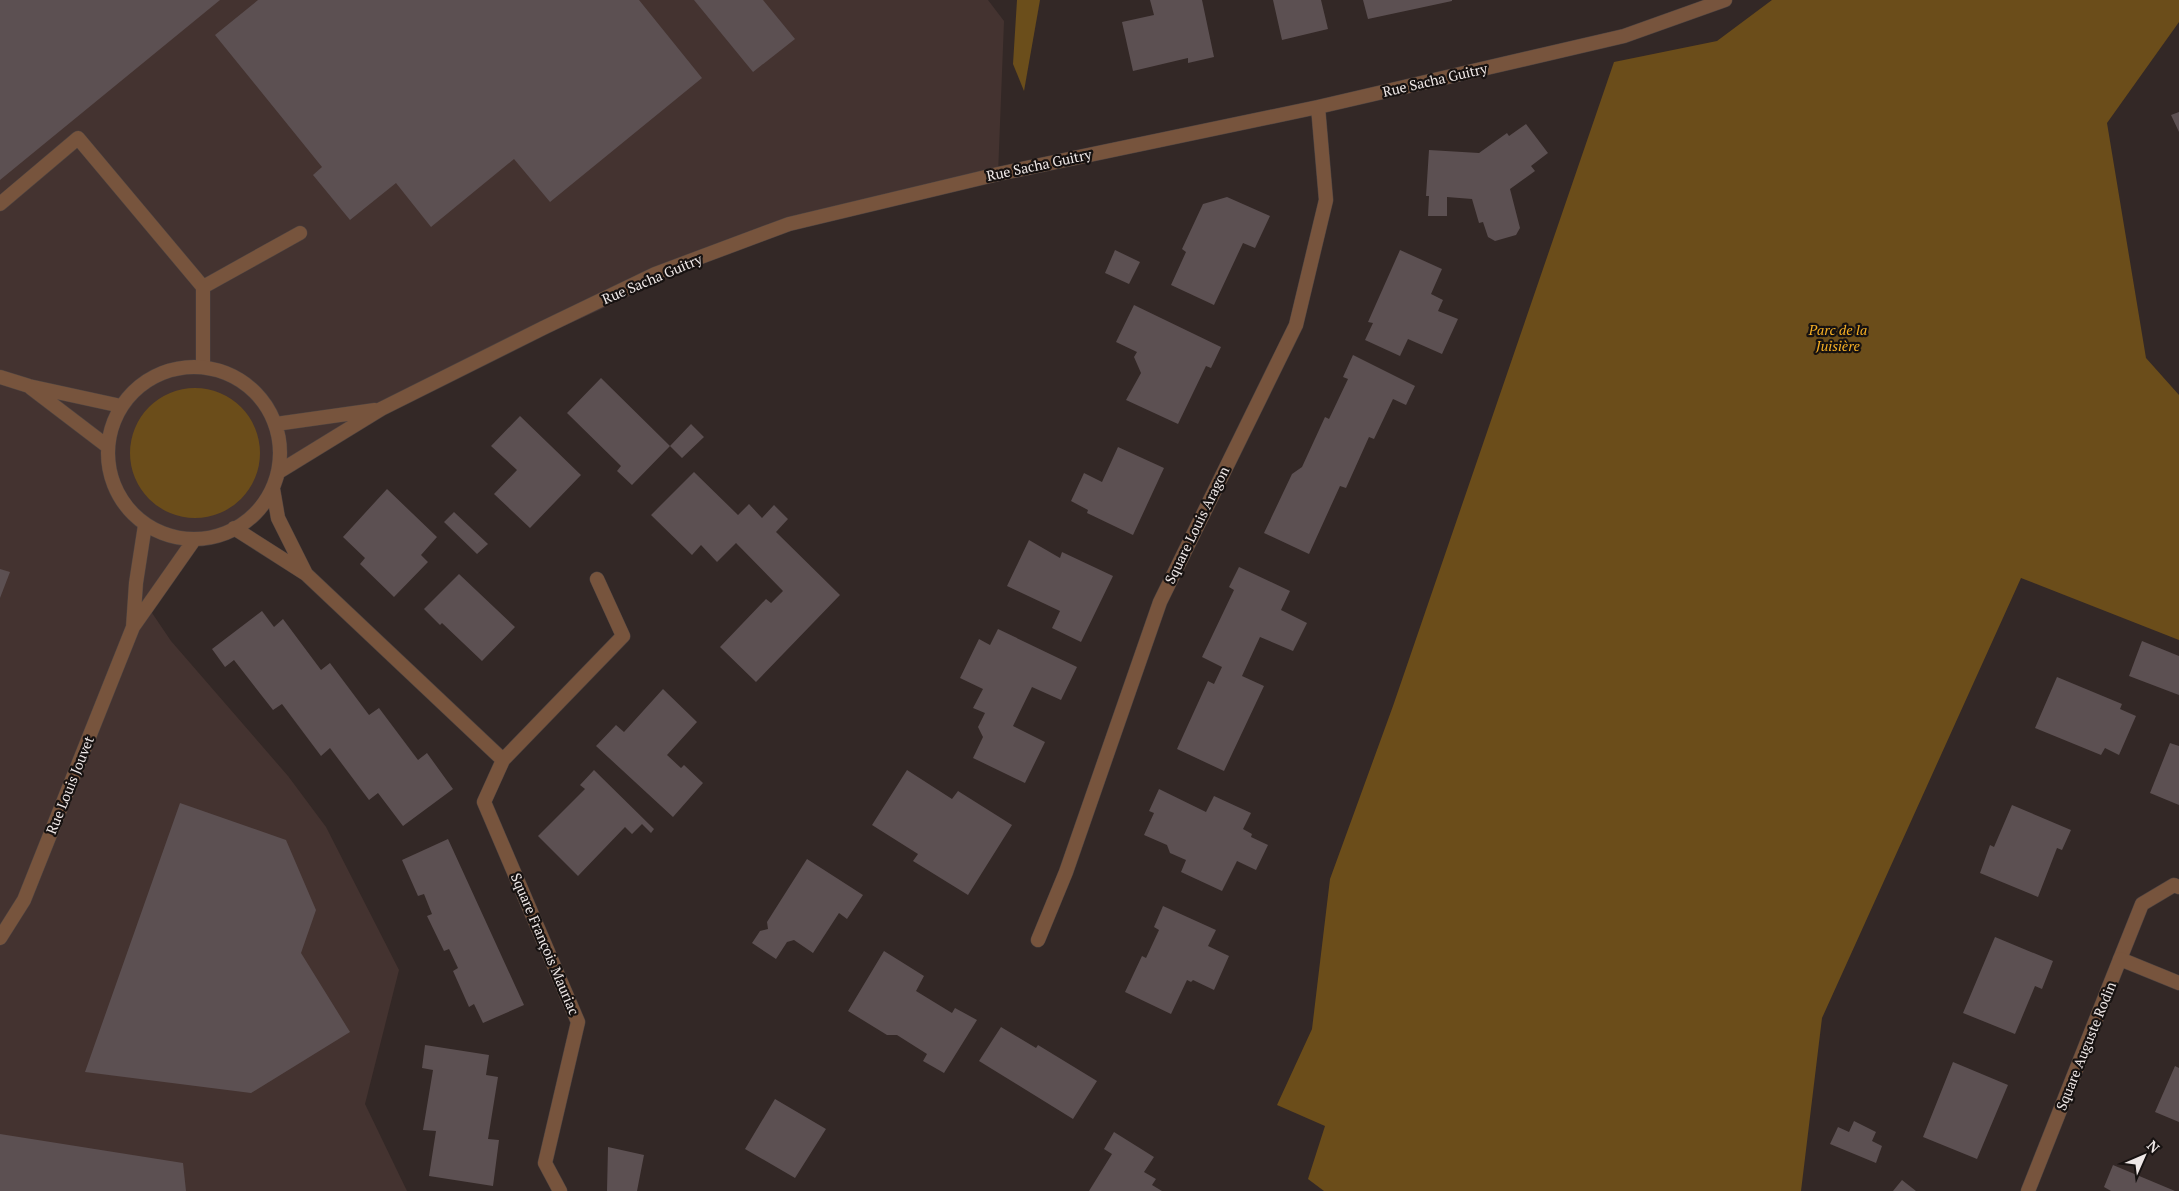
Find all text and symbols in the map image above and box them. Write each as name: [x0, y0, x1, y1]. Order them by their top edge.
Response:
street label: Rue Sacha Guitry: [1381, 58, 1490, 101]
street label: Rue Sacha Guitry: [985, 144, 1094, 185]
street label: Rue Sacha Guitry: [599, 249, 706, 308]
park label: Parc de la Juisière: [1808, 320, 1867, 355]
street label: Square Louis Aragon: [1160, 462, 1234, 587]
street label: Rue Louis Jouvet: [41, 732, 98, 837]
street label: Square François Mauriac: [507, 870, 584, 1018]
street label: Square Auguste Rodin: [2051, 978, 2120, 1113]
north arrow: [2119, 1131, 2169, 1181]
text: N: [2143, 1136, 2164, 1157]

